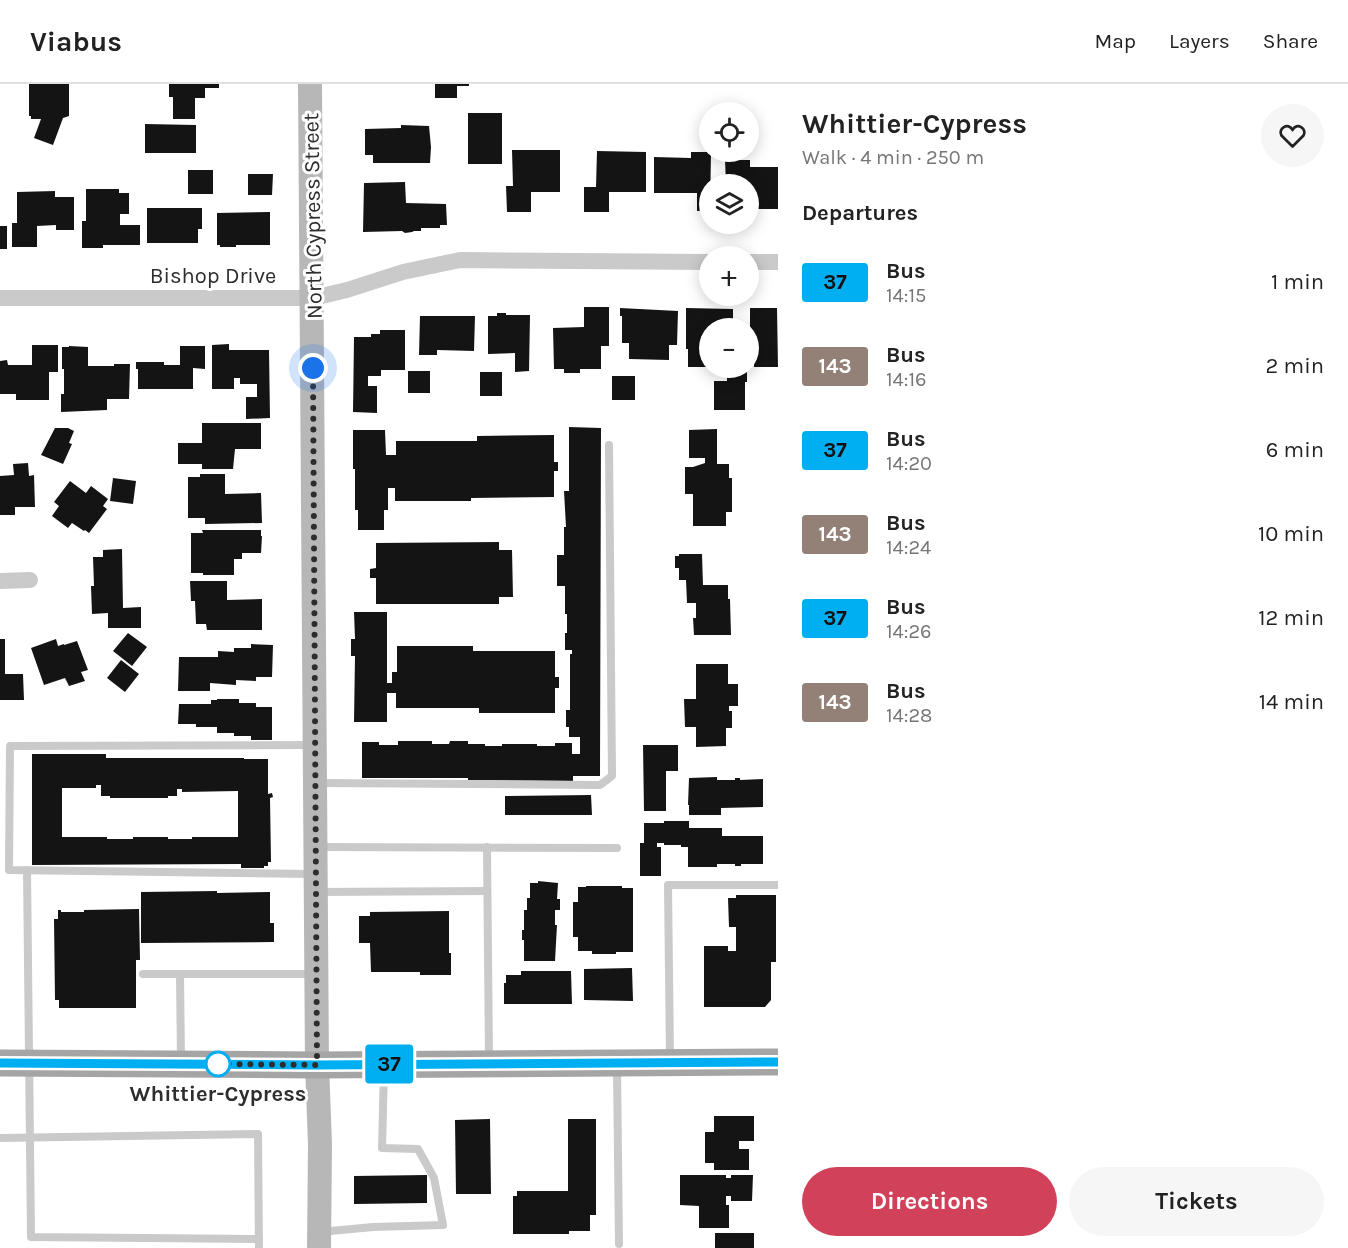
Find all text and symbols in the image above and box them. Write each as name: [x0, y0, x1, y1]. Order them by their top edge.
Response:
text: Viabus: [30, 25, 122, 58]
text: Map: [1094, 29, 1136, 53]
text: Layers: [1169, 29, 1230, 53]
text: Share: [1263, 29, 1318, 53]
map controls: [699, 102, 759, 378]
button: locate: [699, 102, 759, 162]
button: heart: [1261, 104, 1324, 167]
text: Whittier-Cypress: [802, 107, 1027, 140]
street label: North Cypress Street: [298, 113, 328, 319]
text: Walk · 4 min · 250 m: [802, 146, 984, 169]
button: layers: [699, 174, 759, 234]
text: Departures: [802, 200, 918, 226]
button: +: [699, 246, 759, 306]
text: Bus: [886, 258, 926, 284]
street label: Bishop Drive: [150, 263, 276, 289]
text: 1 min: [1271, 269, 1324, 295]
text: 37: [823, 270, 847, 294]
text: 14:15: [886, 284, 926, 307]
button: −: [699, 318, 759, 378]
text: Bus: [886, 342, 926, 368]
your location: [298, 353, 328, 383]
text: 2 min: [1266, 353, 1324, 379]
text: 143: [818, 354, 852, 378]
text: 14:16: [886, 368, 926, 391]
text: Bus: [886, 426, 926, 452]
text: 6 min: [1266, 437, 1324, 463]
text: 37: [823, 438, 847, 462]
text: 14:20: [886, 452, 932, 475]
text: Bus: [886, 510, 926, 536]
text: 10 min: [1258, 521, 1324, 547]
text: 143: [818, 522, 852, 546]
text: 14:24: [886, 536, 931, 559]
text: Bus: [886, 594, 926, 620]
text: 12 min: [1258, 605, 1324, 631]
text: 37: [823, 606, 847, 630]
text: 14:26: [886, 620, 931, 643]
text: Bus: [886, 678, 926, 704]
text: 14 min: [1259, 689, 1324, 715]
text: 143: [818, 690, 852, 714]
text: 14:28: [886, 704, 932, 727]
line badge: 37: [362, 1044, 416, 1084]
marker: Whittier-Cypress: [205, 1051, 231, 1077]
text: 37: [377, 1052, 401, 1076]
place label: Whittier-Cypress: [130, 1081, 306, 1107]
button: Directions: [802, 1167, 1057, 1236]
button: Tickets: [1069, 1167, 1324, 1236]

